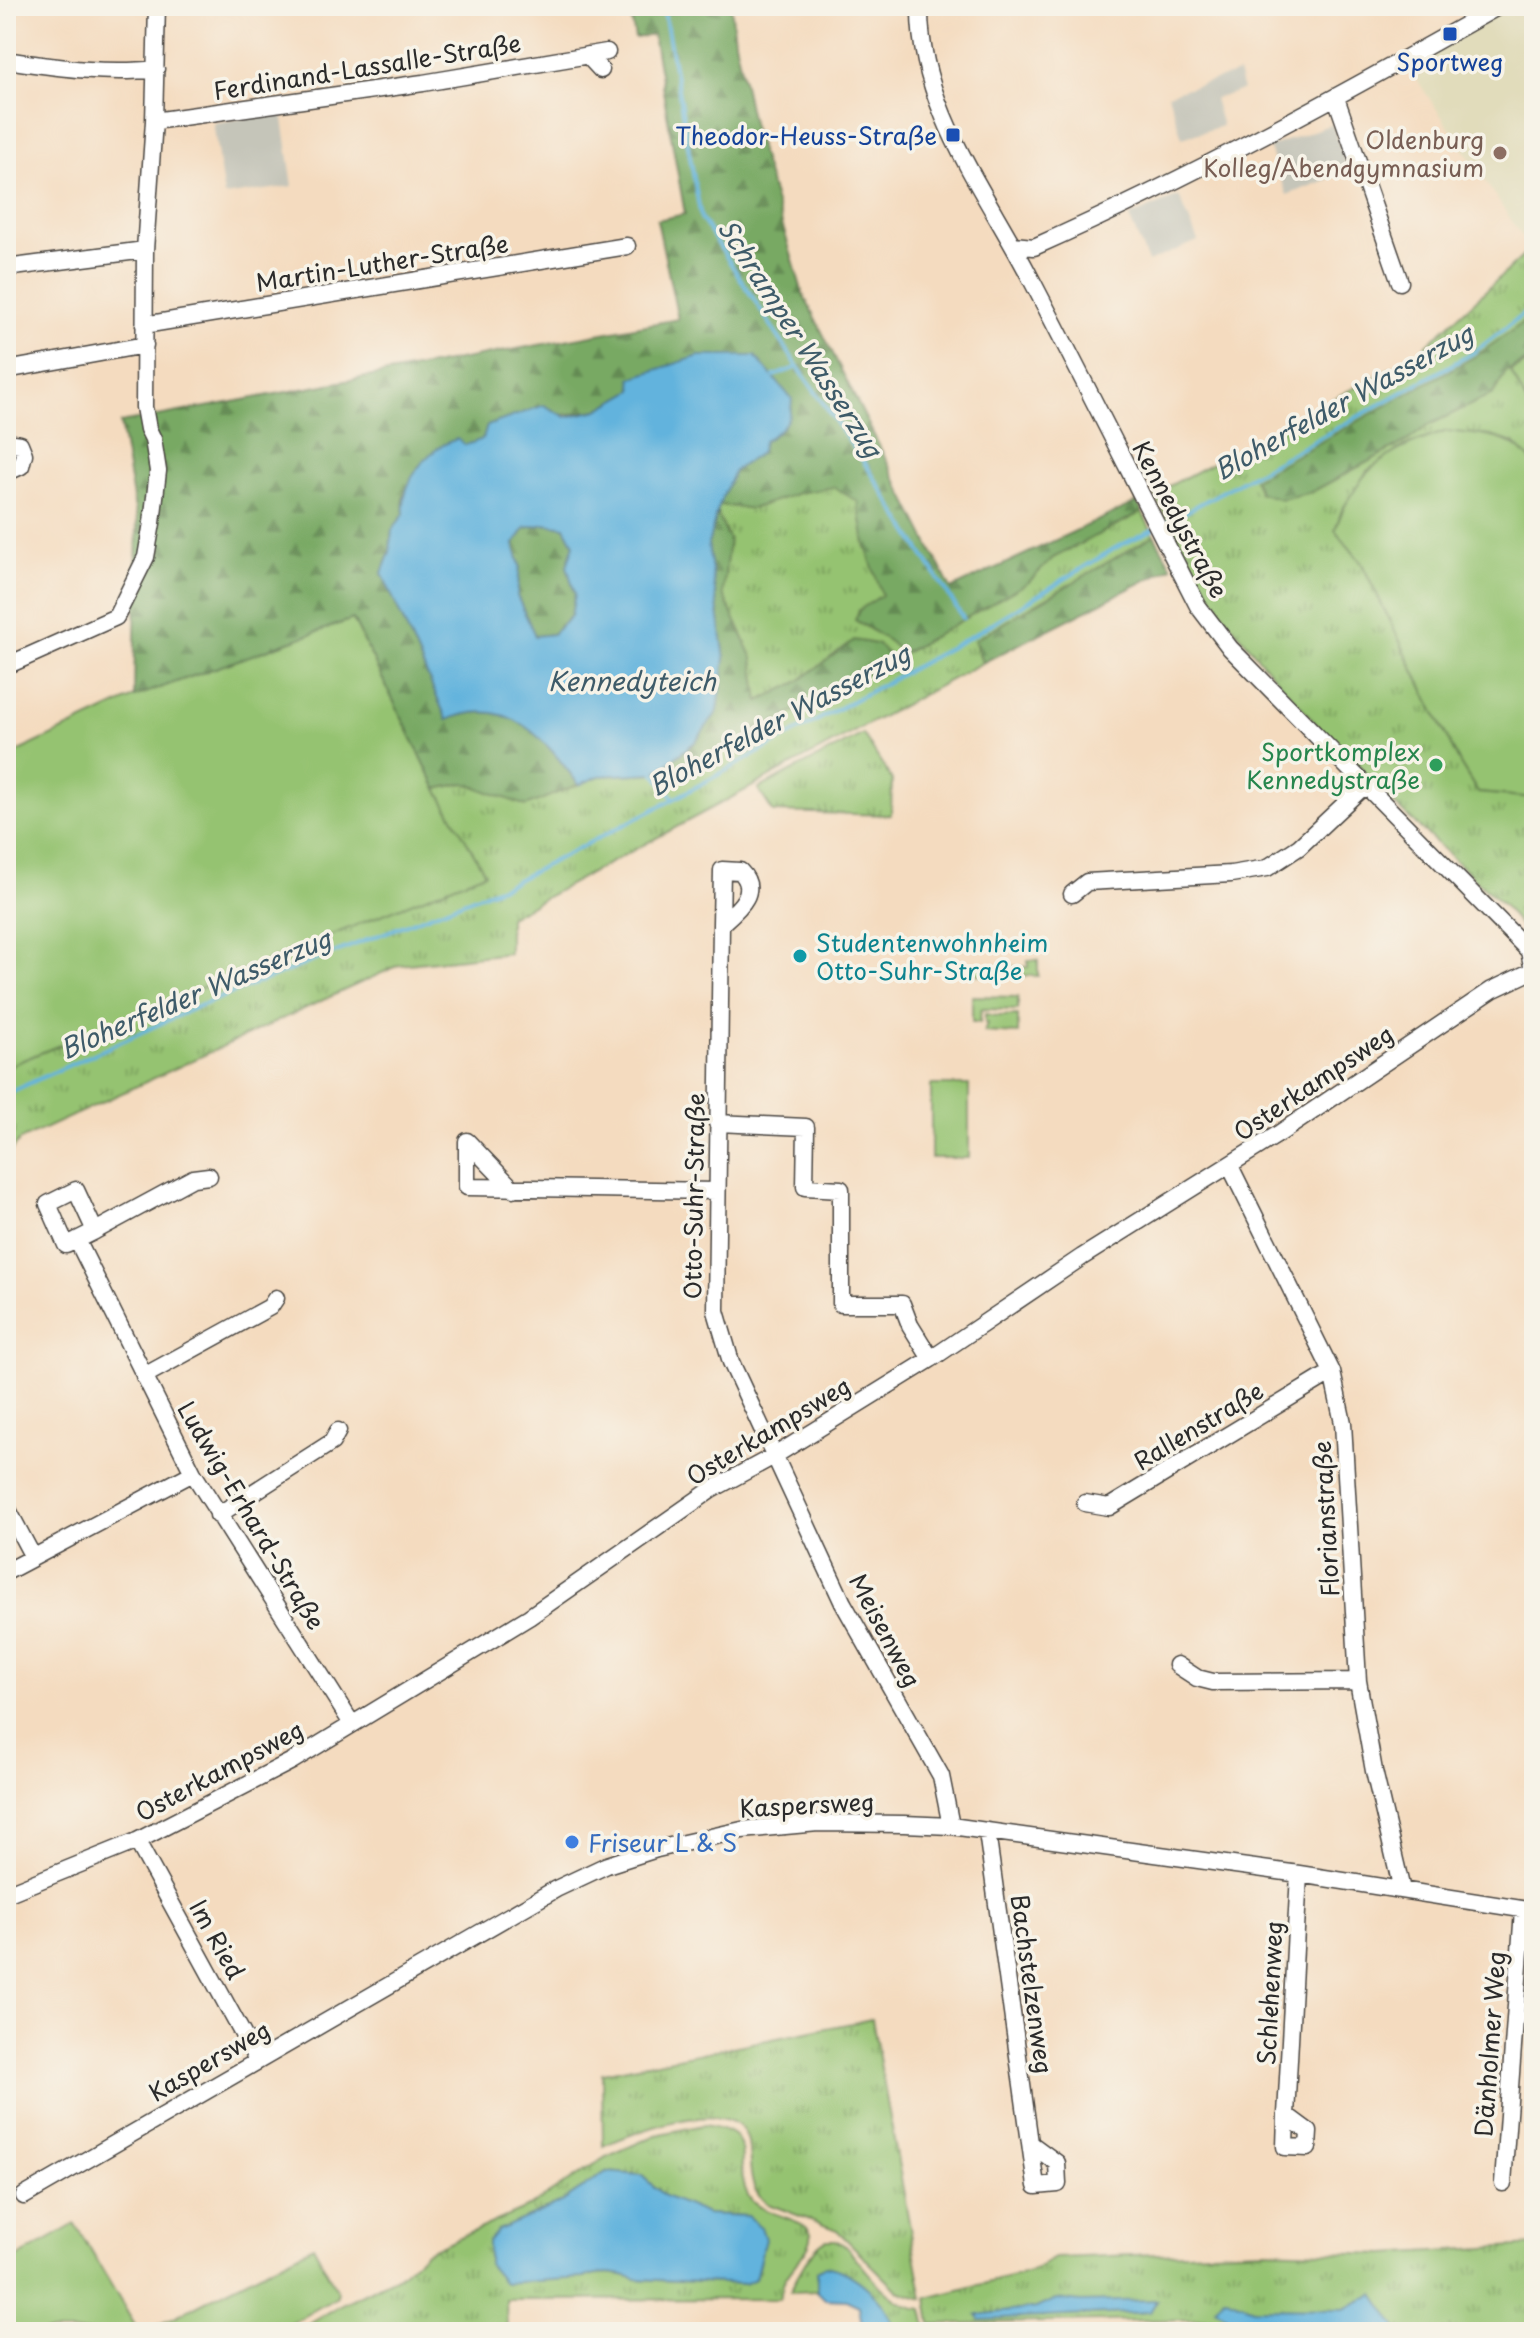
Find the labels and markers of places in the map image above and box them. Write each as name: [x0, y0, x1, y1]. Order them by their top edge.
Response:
marker: Sportweg: [1441, 25, 1459, 43]
place label: Sportweg: [1396, 43, 1504, 79]
place label: Theodor-Heuss-Straße: [675, 117, 937, 153]
place label: Oldenburg Kolleg/Abendgymnasium: [1203, 121, 1484, 185]
marker: Theodor-Heuss-Straße: [944, 126, 962, 144]
marker: Oldenburg Kolleg/Abendgymnasium: [1491, 144, 1509, 162]
place label: Sportkomplex Kennedystraße: [1246, 733, 1420, 797]
marker: Sportkomplex Kennedystraße: [1427, 756, 1445, 774]
place label: Studentenwohnheim Otto-Suhr-Straße: [816, 924, 1048, 988]
marker: Studentenwohnheim Otto-Suhr-Straße: [791, 947, 809, 965]
place label: Friseur L & S: [588, 1824, 737, 1860]
marker: Friseur L & S: [563, 1833, 581, 1851]

